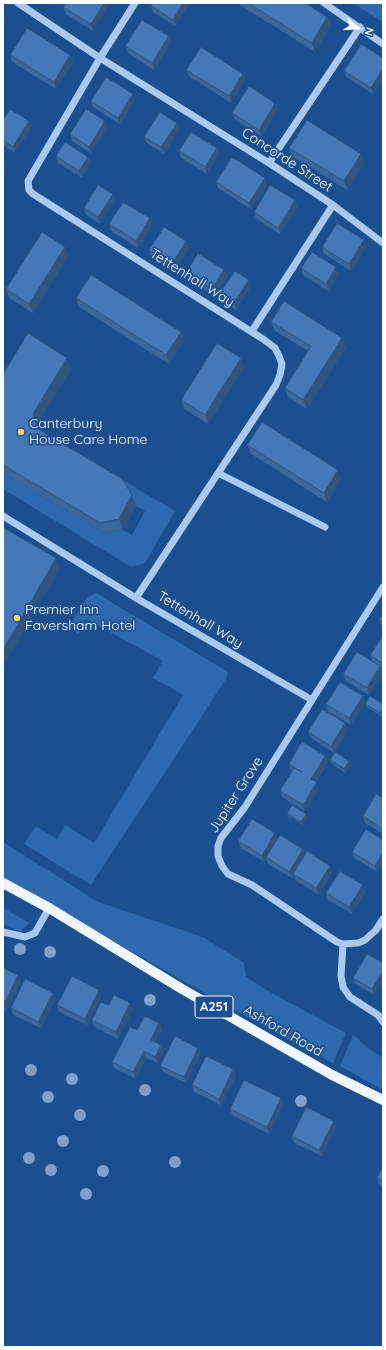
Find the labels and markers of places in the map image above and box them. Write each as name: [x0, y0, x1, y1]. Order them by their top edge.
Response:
place label: Canterbury House Care Home: [29, 416, 147, 448]
marker: Canterbury House Care Home: [16, 427, 26, 437]
place label: Premier Inn Faversham Hotel: [25, 602, 136, 634]
marker: Premier Inn Faversham Hotel: [12, 613, 22, 623]

